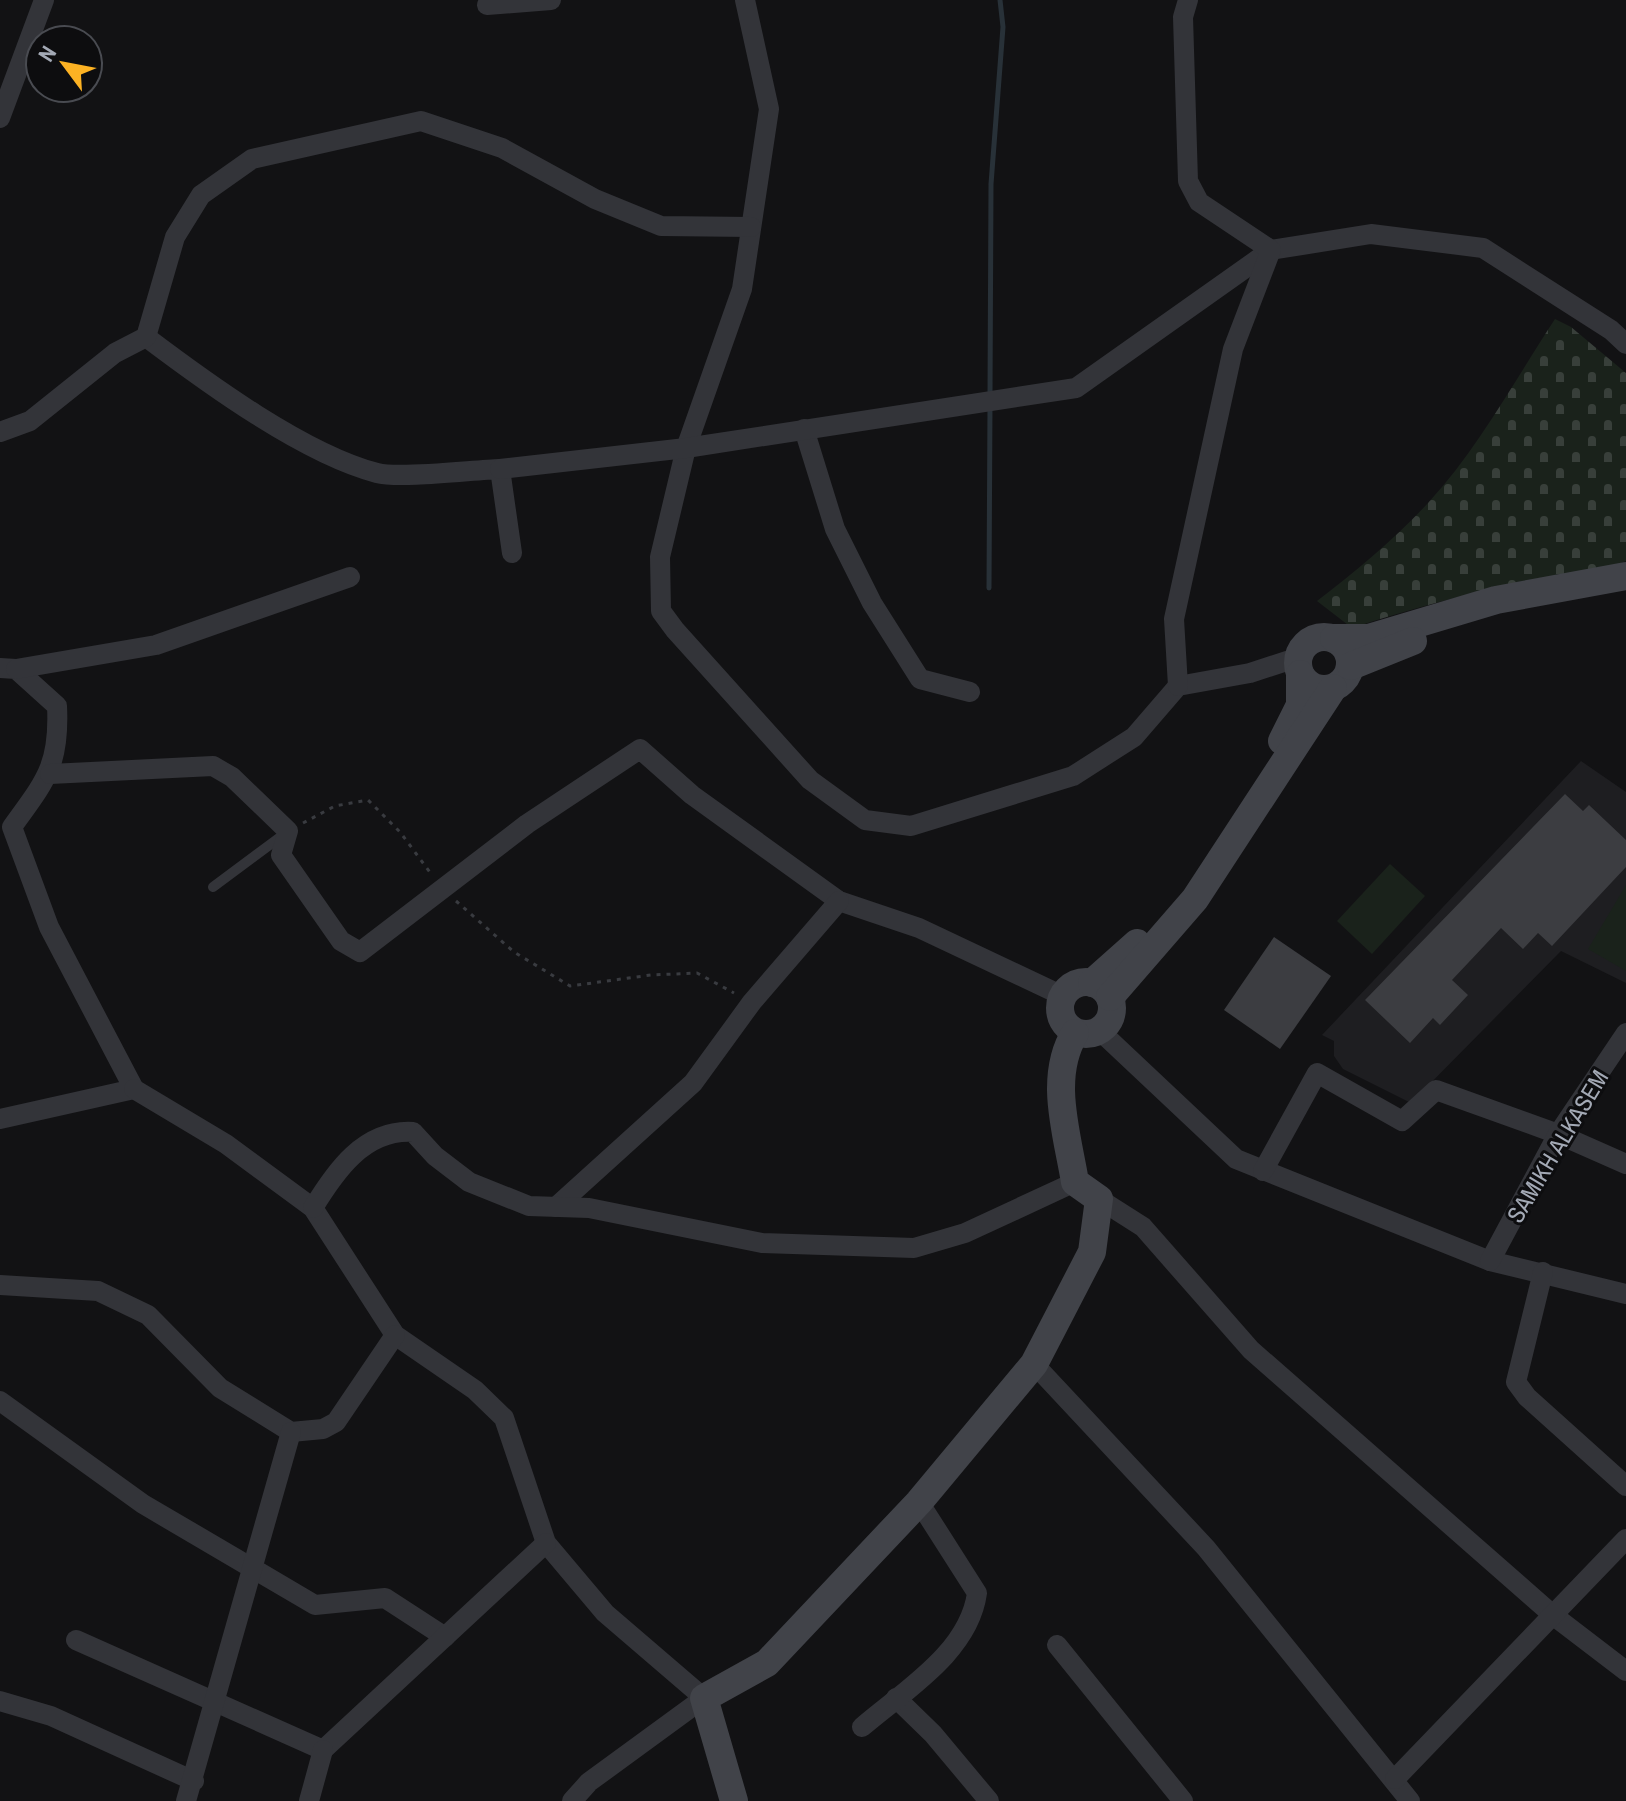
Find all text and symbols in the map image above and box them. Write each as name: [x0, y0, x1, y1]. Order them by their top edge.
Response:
north arrow: [24, 24, 104, 104]
text: N: [31, 40, 63, 67]
street label: SAMIKH ALKASEM: [1499, 1064, 1615, 1228]

